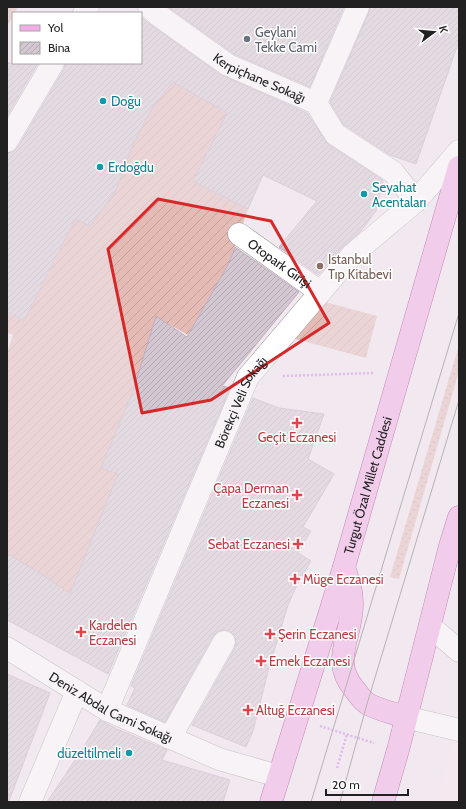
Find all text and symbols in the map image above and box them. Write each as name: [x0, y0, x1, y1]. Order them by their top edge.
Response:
legend: [12, 12, 142, 64]
north arrow: [414, 12, 454, 52]
text: Yol: [47, 20, 63, 35]
place label: Geylani Tekke Cami: [255, 24, 317, 55]
text: K: [436, 24, 451, 35]
marker: Geylani Tekke Cami: [242, 34, 252, 44]
text: Bina: [48, 40, 70, 55]
street label: Kerpiçhane Sokağı: [210, 49, 308, 106]
place label: Doğu: [111, 93, 141, 109]
marker: Doğu: [98, 96, 108, 106]
place label: Erdoğdu: [108, 159, 154, 175]
marker: Erdoğdu: [95, 162, 105, 172]
place label: Seyahat Acentaları: [372, 179, 426, 210]
marker: Seyahat Acentaları: [359, 189, 369, 199]
street label: Otopark Girişi: [245, 235, 315, 291]
place label: Istanbul Tıp Kitabevi: [328, 251, 392, 282]
marker: Istanbul Tıp Kitabevi: [315, 261, 325, 271]
street label: Börekçi Veli Sokağı: [211, 353, 270, 450]
street label: Turgut Özal Millet Caddesi: [340, 415, 395, 556]
marker: Geçit Eczanesi: [292, 418, 302, 428]
place label: Geçit Eczanesi: [258, 429, 336, 445]
place label: Çapa Derman Eczanesi: [213, 480, 289, 511]
marker: Çapa Derman Eczanesi: [292, 490, 302, 500]
place label: Sebat Eczanesi: [208, 536, 290, 552]
marker: Sebat Eczanesi: [293, 539, 303, 549]
place label: Müge Eczanesi: [303, 571, 384, 587]
marker: Müge Eczanesi: [290, 574, 300, 584]
place label: Kardelen Eczanesi: [89, 617, 137, 648]
place label: Şerin Eczanesi: [278, 626, 357, 642]
marker: Kardelen Eczanesi: [76, 627, 86, 637]
marker: Şerin Eczanesi: [265, 629, 275, 639]
place label: Emek Eczanesi: [269, 653, 350, 669]
marker: Emek Eczanesi: [256, 656, 266, 666]
street label: Deniz Abdal Cami Sokağı: [46, 668, 175, 746]
place label: Altuğ Eczanesi: [256, 702, 335, 718]
marker: Altuğ Eczanesi: [243, 705, 253, 715]
place label: düzeltilmeli: [57, 745, 121, 761]
marker: düzeltilmeli: [124, 748, 134, 758]
scale bar: [326, 771, 408, 797]
text: 20 m: [332, 777, 360, 792]

